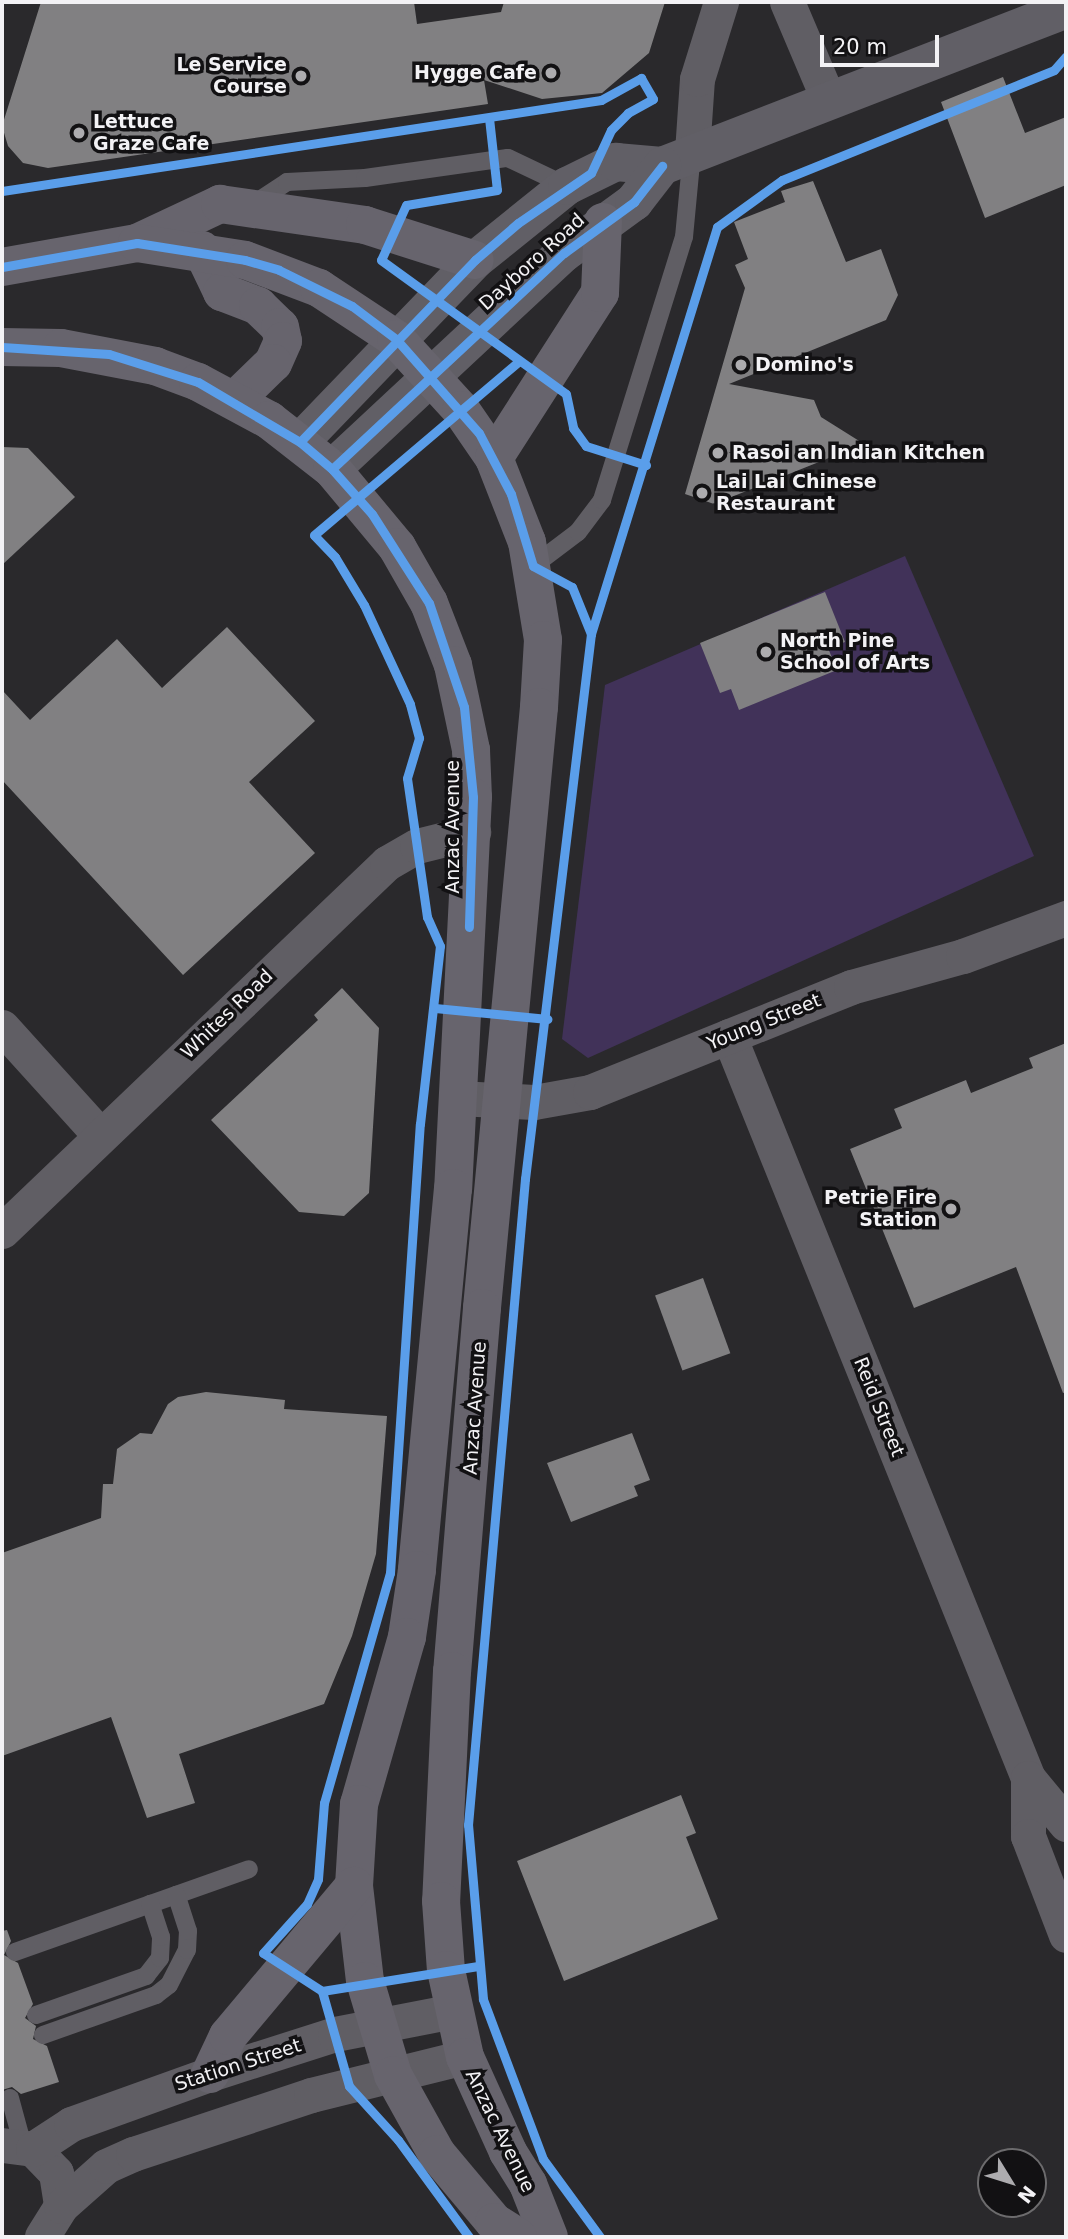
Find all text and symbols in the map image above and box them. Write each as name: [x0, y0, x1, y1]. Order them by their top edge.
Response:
scale bar: [823, 21, 942, 65]
text: 20 m: [833, 35, 887, 59]
place label: Le Service Course: [176, 54, 287, 98]
place label: Hygge Cafe: [414, 62, 537, 84]
marker: Hygge Cafe: [543, 65, 559, 81]
marker: Le Service Course: [293, 68, 309, 84]
place label: Lettuce Graze Cafe: [93, 111, 209, 155]
marker: Lettuce Graze Cafe: [71, 125, 87, 141]
street label: Dayboro Road: [475, 209, 589, 315]
place label: Domino's: [755, 354, 854, 376]
marker: Domino's: [733, 357, 749, 373]
place label: Rasoi an Indian Kitchen: [732, 442, 985, 464]
marker: Rasoi an Indian Kitchen: [710, 445, 726, 461]
place label: Lai Lai Chinese Restaurant: [716, 471, 877, 515]
marker: Lai Lai Chinese Restaurant: [694, 485, 710, 501]
place label: North Pine School of Arts: [780, 630, 930, 674]
marker: North Pine School of Arts: [758, 644, 774, 660]
street label: Anzac Avenue: [442, 760, 464, 894]
street label: Whites Road: [176, 965, 278, 1063]
street label: Young Street: [704, 989, 824, 1055]
place label: Petrie Fire Station: [824, 1187, 937, 1231]
marker: Petrie Fire Station: [943, 1201, 959, 1217]
street label: Anzac Avenue: [459, 1341, 491, 1475]
street label: Reid Street: [849, 1354, 909, 1460]
street label: Station Street: [172, 2034, 304, 2096]
street label: Anzac Avenue: [460, 2066, 540, 2196]
north arrow: [977, 2148, 1047, 2218]
text: N: [1013, 2182, 1041, 2208]

